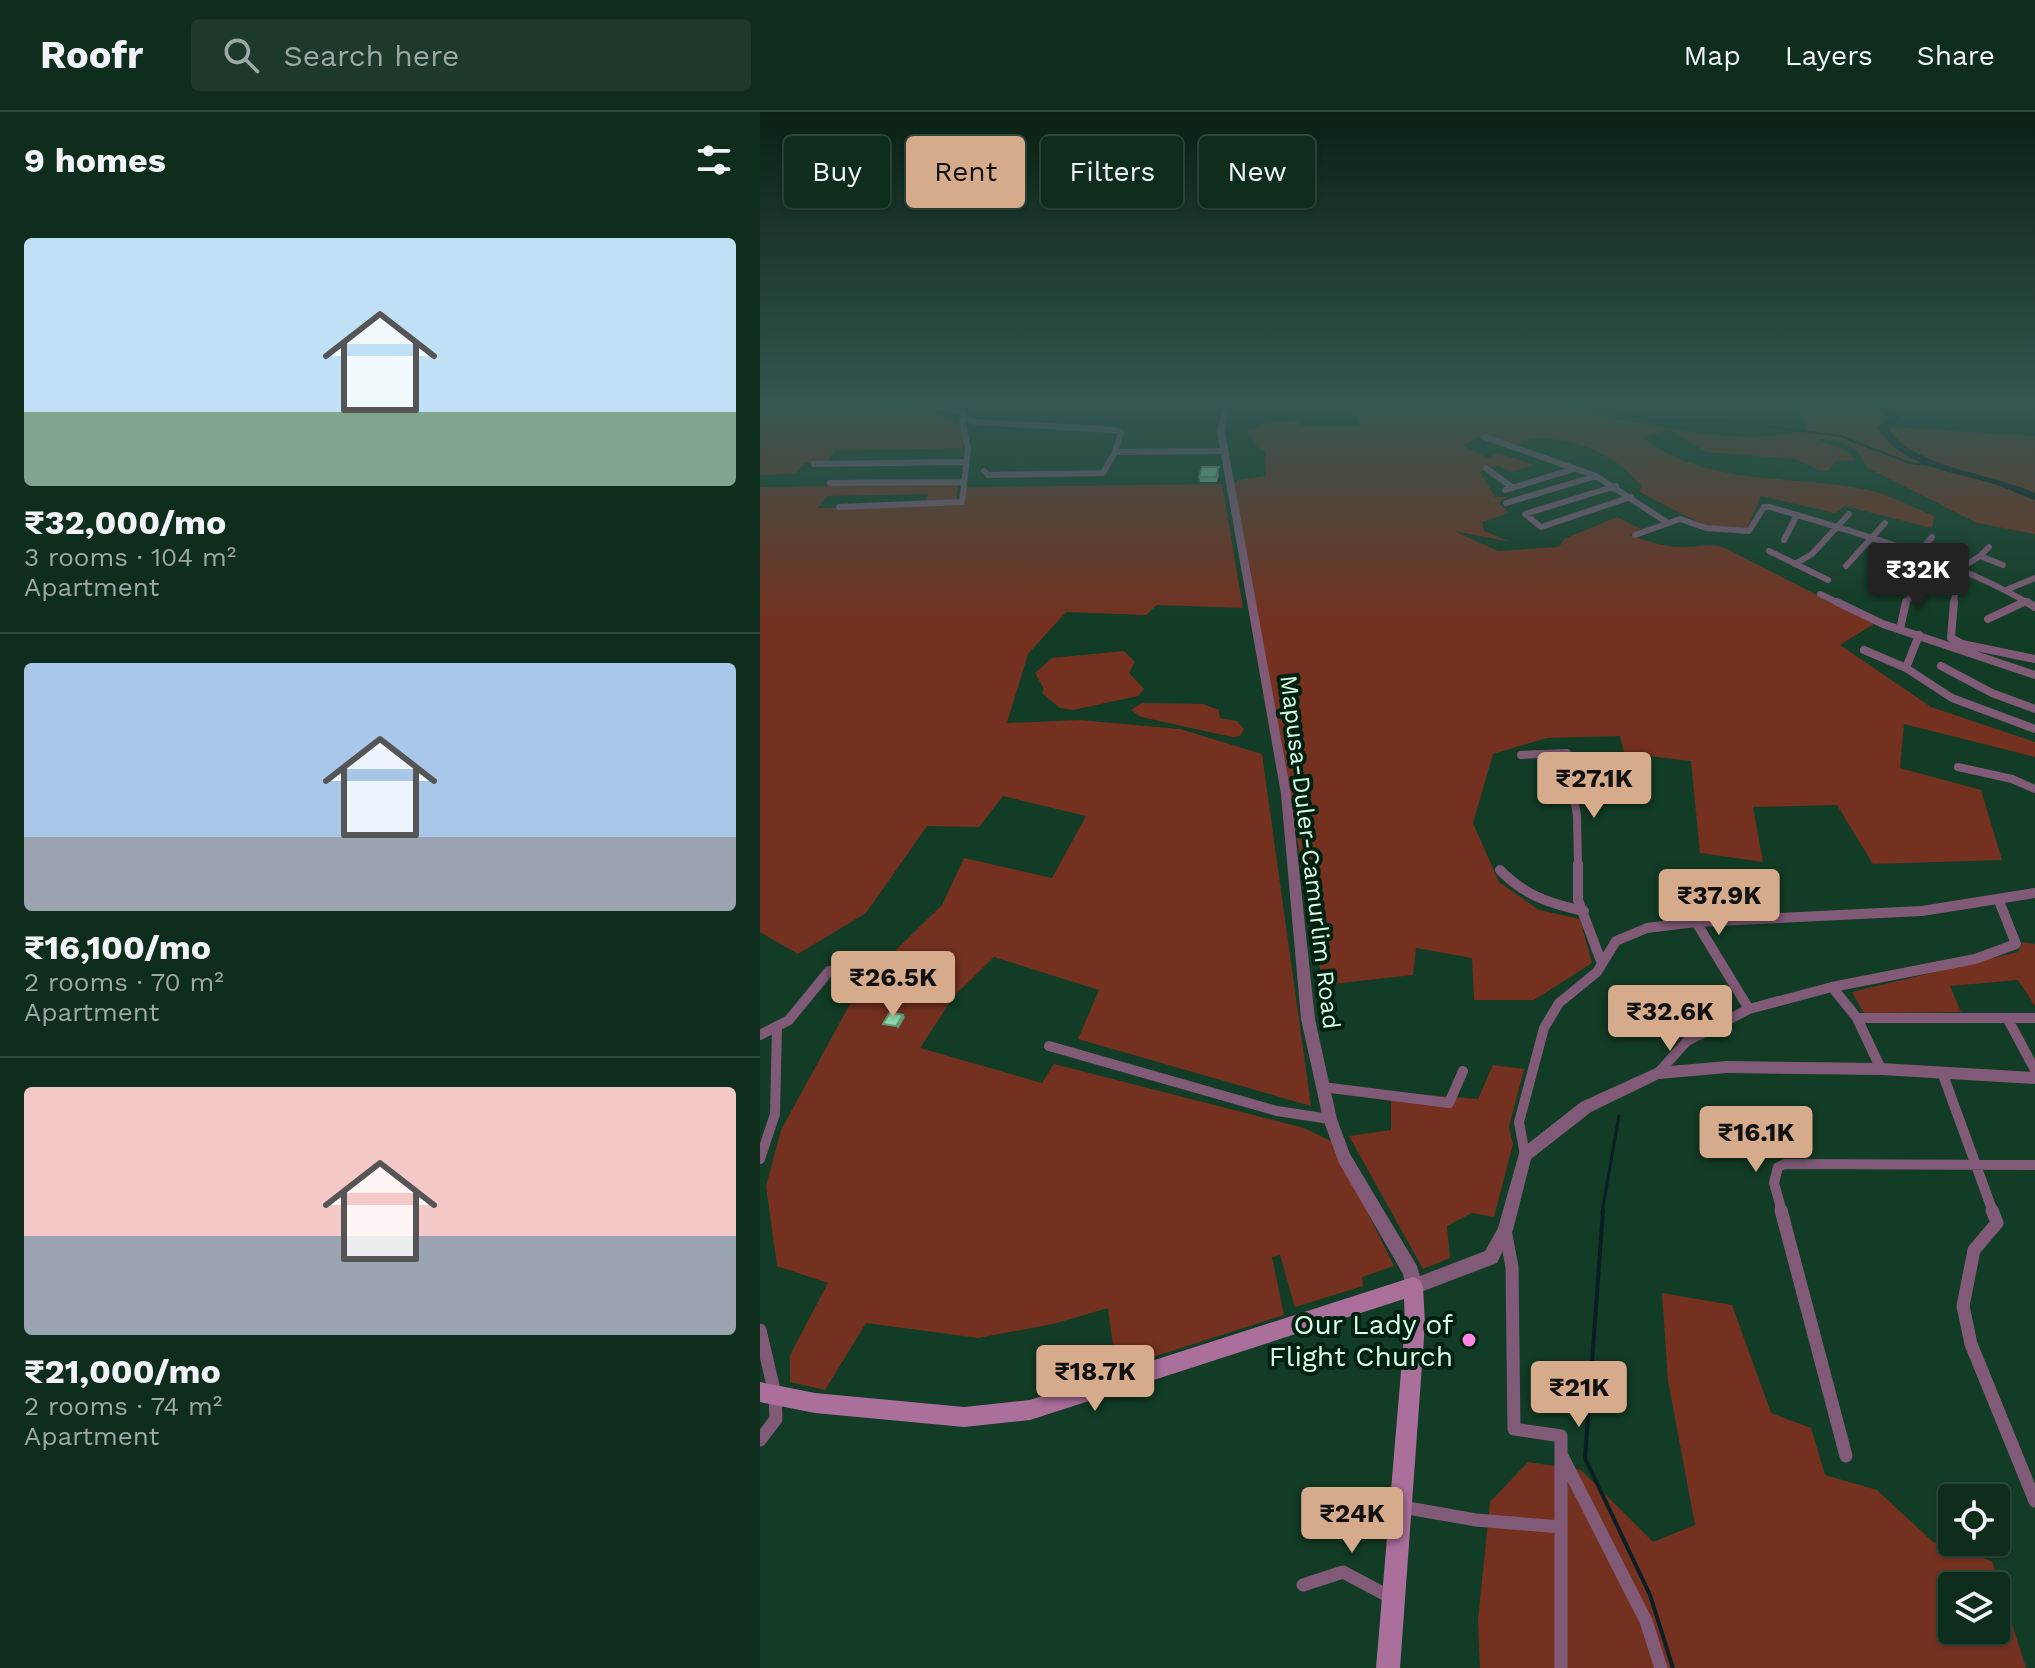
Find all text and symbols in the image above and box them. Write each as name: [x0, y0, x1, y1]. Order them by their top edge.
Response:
search box: [191, 19, 751, 91]
text: Roofr: [40, 33, 143, 77]
icon: search: [219, 33, 263, 77]
text: Search here: [283, 38, 459, 73]
text: Map: [1684, 39, 1741, 72]
text: Layers: [1785, 39, 1873, 72]
text: Share: [1917, 39, 1995, 72]
chip: Buy: [784, 136, 890, 208]
chip: Rent: [906, 136, 1025, 208]
chip: Filters: [1041, 136, 1183, 208]
chip: New: [1199, 136, 1315, 208]
icon: filters: [692, 138, 736, 182]
text: 9 homes: [24, 140, 166, 180]
icon: home: [308, 290, 452, 434]
text: ₹32,000/mo: [24, 502, 226, 542]
text: 3 rooms · 104 m²: [24, 542, 236, 572]
pin: ₹32K: [1871, 543, 1965, 611]
text: ₹32K: [1886, 554, 1950, 584]
text: Apartment: [24, 572, 160, 602]
street label: Mapusa-Duler-Camurlim Road: [1274, 673, 1346, 1031]
icon: home: [308, 715, 452, 859]
pin: ₹27.1K: [1529, 752, 1659, 820]
text: ₹27.1K: [1555, 763, 1633, 793]
pin: ₹37.9K: [1654, 869, 1784, 937]
text: ₹37.9K: [1677, 880, 1761, 910]
text: ₹16,100/mo: [24, 927, 211, 967]
pin: ₹26.5K: [828, 951, 958, 1019]
text: ₹26.5K: [849, 962, 937, 992]
text: 2 rooms · 70 m²: [24, 967, 224, 997]
pin: ₹32.6K: [1605, 985, 1735, 1053]
text: ₹32.6K: [1626, 996, 1714, 1026]
text: Apartment: [24, 997, 160, 1027]
pin: ₹16.1K: [1691, 1106, 1821, 1174]
text: ₹16.1K: [1718, 1117, 1794, 1147]
icon: home: [308, 1139, 452, 1283]
place label: Our Lady of Flight Church: [1269, 1308, 1453, 1373]
marker: Our Lady of Flight Church: [1460, 1331, 1478, 1349]
pin: ₹18.7K: [1030, 1345, 1160, 1413]
text: ₹21,000/mo: [24, 1351, 221, 1391]
text: ₹18.7K: [1054, 1356, 1136, 1386]
pin: ₹21K: [1532, 1361, 1626, 1429]
text: ₹21K: [1549, 1372, 1609, 1402]
text: 2 rooms · 74 m²: [24, 1391, 222, 1421]
text: Apartment: [24, 1421, 160, 1451]
map controls: [1938, 1484, 2010, 1644]
button: locate: [1938, 1484, 2010, 1556]
pin: ₹24K: [1305, 1487, 1399, 1555]
text: ₹24K: [1319, 1498, 1385, 1528]
button: layers: [1938, 1572, 2010, 1644]

